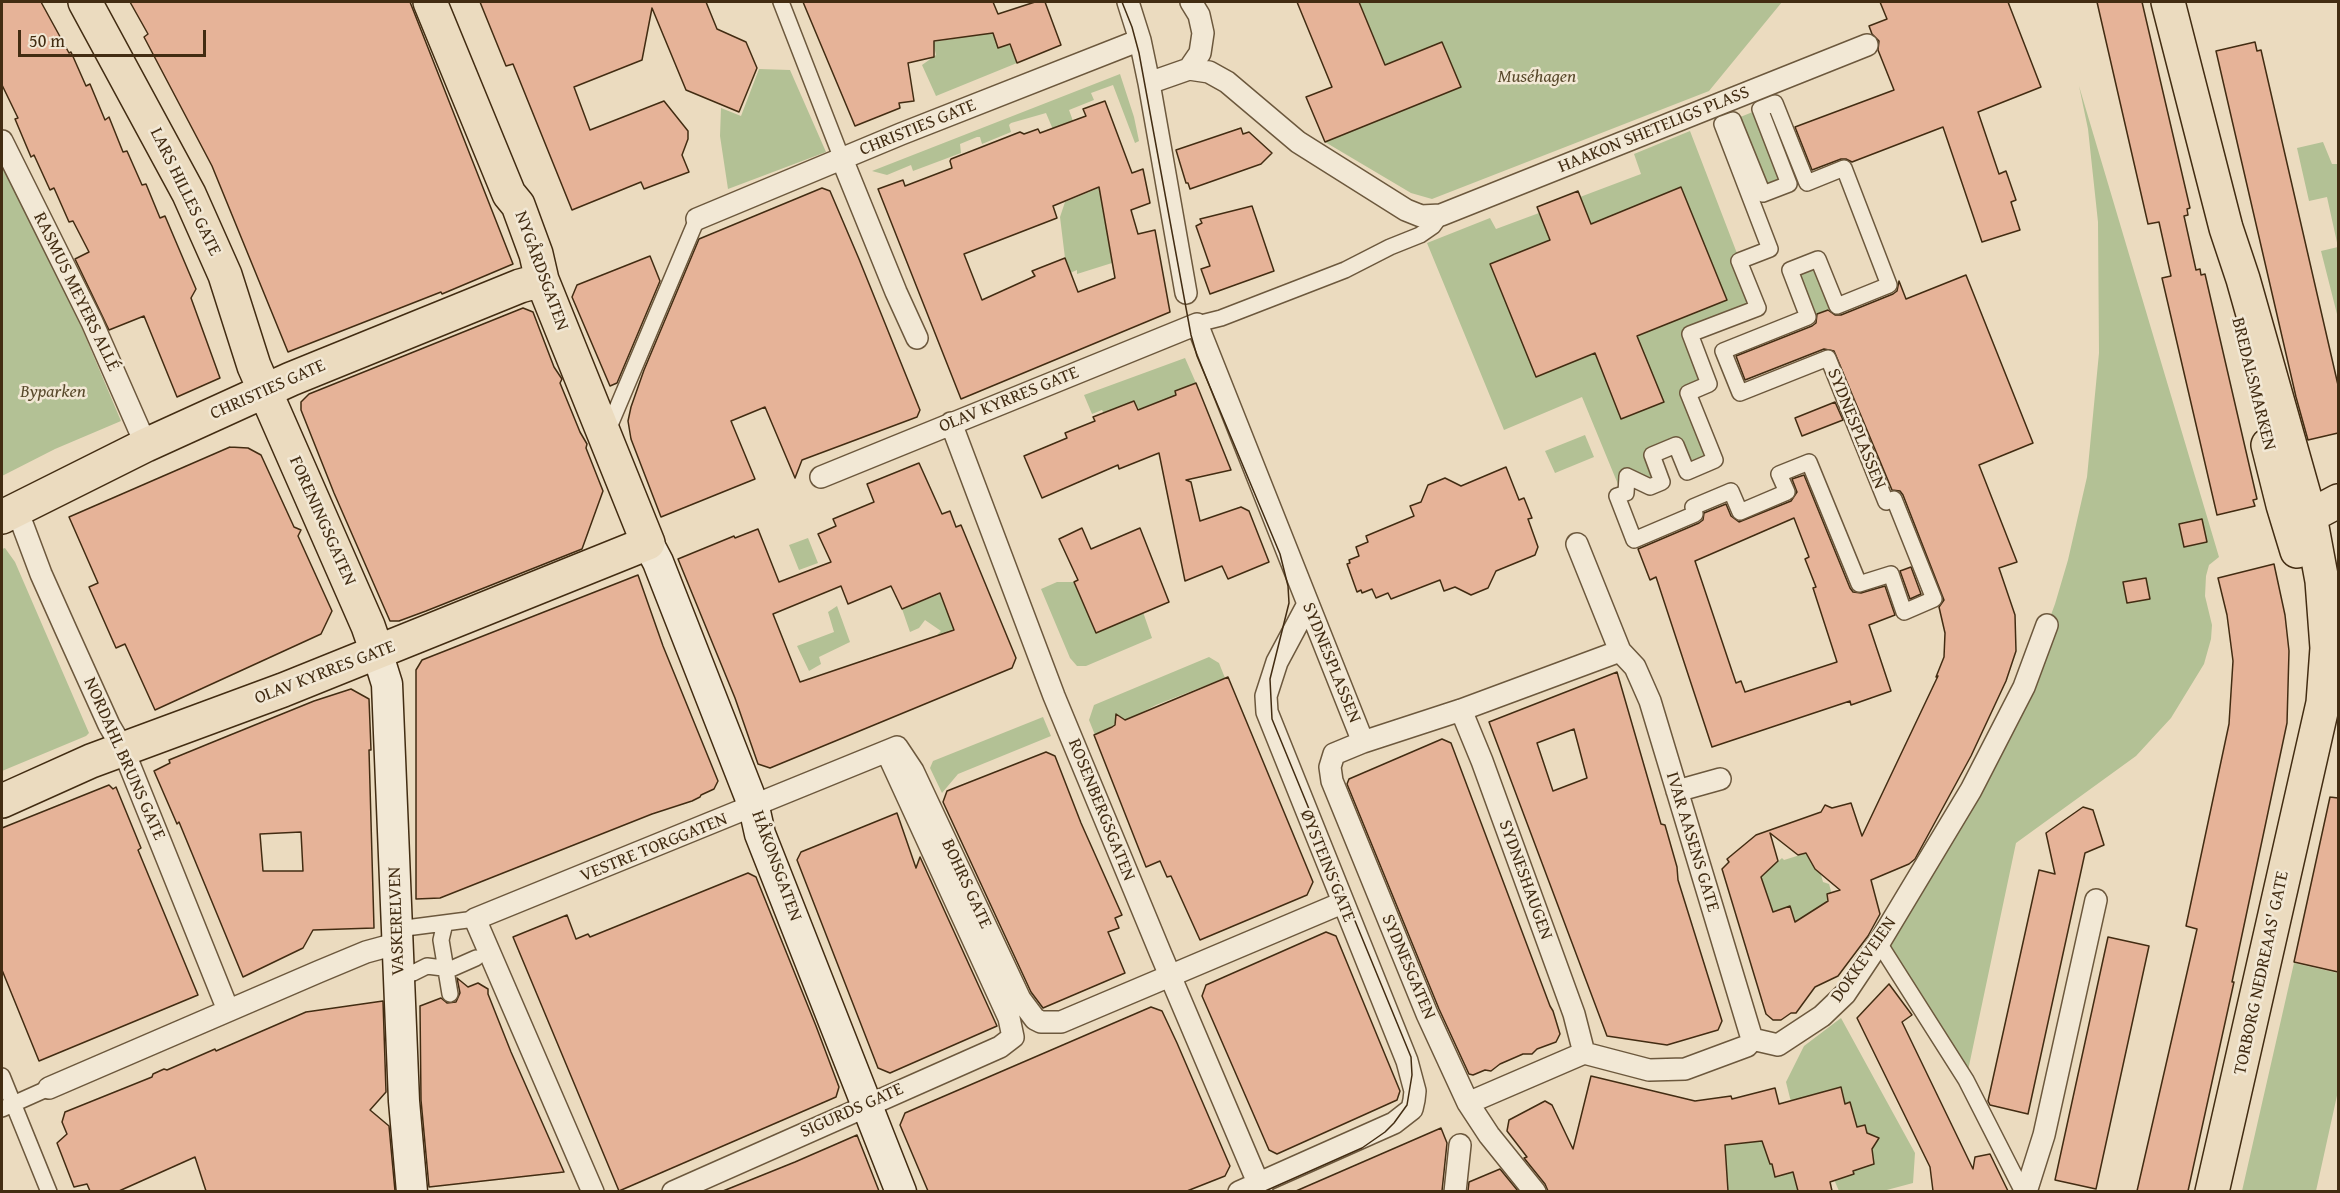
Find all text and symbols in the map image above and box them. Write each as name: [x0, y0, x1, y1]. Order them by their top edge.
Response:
scale bar: [21, 18, 208, 56]
text: 50 m: [29, 27, 65, 54]
park label: Muséhagen: [1498, 66, 1576, 88]
street label: HAAKON SHETELIGS PLASS: [1555, 82, 1753, 178]
street label: CHRISTIES GATE: [857, 95, 979, 161]
street label: LARS HILLES GATE: [145, 125, 225, 259]
street label: NYGÅRDSGATEN: [509, 208, 573, 334]
street label: RASMUS MEYERS ALLÉ: [28, 209, 124, 375]
street label: BREDALSMARKEN: [2226, 315, 2280, 453]
street label: CHRISTIES GATE: [207, 355, 329, 425]
street label: OLAV KYRRES GATE: [936, 362, 1082, 438]
street label: SYDNESPLASSEN: [1822, 366, 1890, 492]
park label: Byparken: [20, 381, 86, 403]
street label: FORENINGSGATEN: [284, 453, 360, 589]
street label: SYDNESPLASSEN: [1297, 600, 1365, 726]
street label: OLAV KYRRES GATE: [252, 636, 398, 710]
street label: NORDAHL BRUNS GATE: [78, 674, 170, 844]
street label: ROSENBERGSGATEN: [1063, 736, 1139, 884]
street label: IVAR AASENS GATE: [1660, 770, 1724, 914]
street label: ØYSTEINS GATE: [1295, 807, 1359, 925]
street label: HÅKONSGATEN: [746, 808, 806, 924]
street label: VESTRE TORGGATEN: [577, 809, 731, 887]
street label: SYDNESHAUGEN: [1493, 817, 1557, 943]
street label: BOHRS GATE: [936, 836, 996, 932]
street label: VASKERELVEN: [384, 866, 410, 976]
street label: TORBORG NEDREAAS' GATE: [2230, 869, 2294, 1077]
street label: SYDNESGATEN: [1376, 911, 1440, 1023]
street label: DOKKEVEIEN: [1827, 913, 1901, 1007]
street label: SIGURDS GATE: [797, 1079, 907, 1143]

